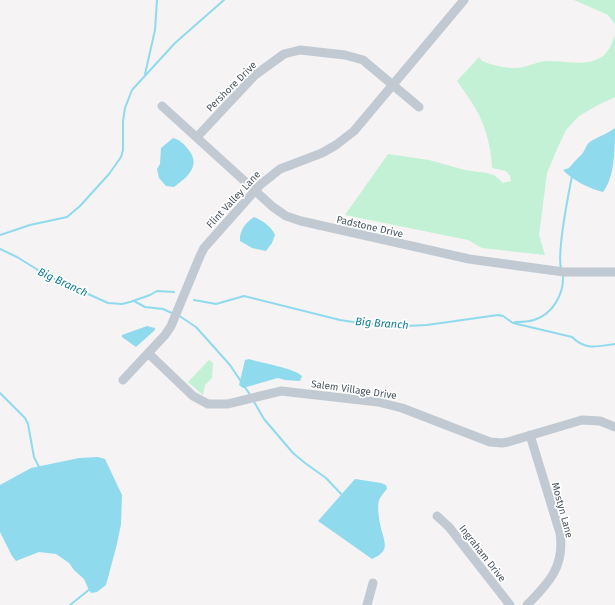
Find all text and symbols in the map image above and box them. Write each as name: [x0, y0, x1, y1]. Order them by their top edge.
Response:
street label: Pershore Drive: [204, 59, 259, 114]
street label: Flint Valley Lane: [204, 169, 263, 231]
street label: Padstone Drive: [335, 213, 404, 240]
water label: Big Branch: [36, 265, 90, 300]
water label: Big Branch: [355, 315, 409, 332]
street label: Salem Village Drive: [310, 378, 398, 402]
street label: Mostyn Lane: [549, 481, 575, 539]
street label: Ingraham Drive: [456, 523, 508, 584]

